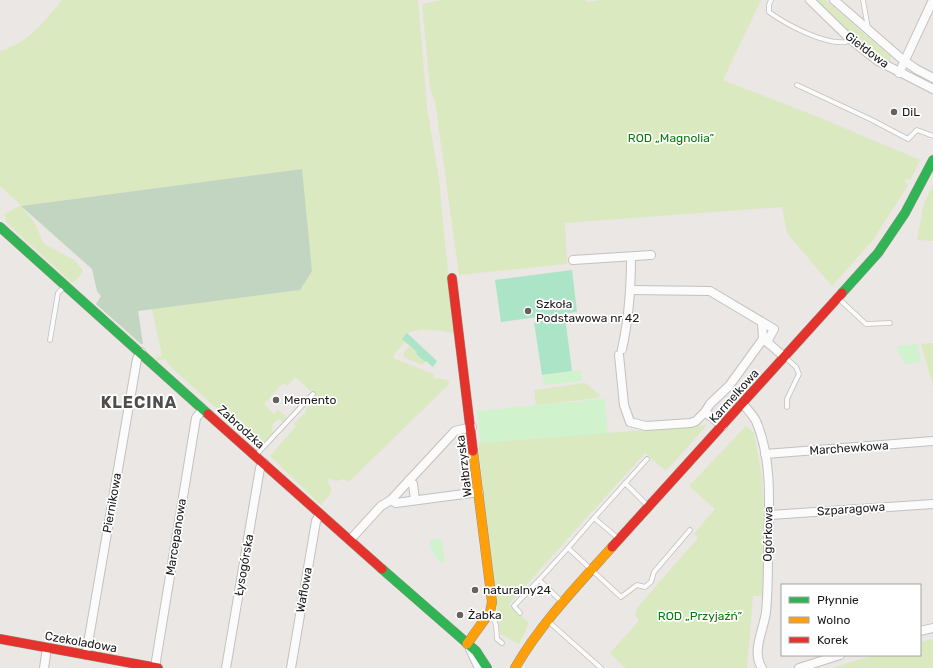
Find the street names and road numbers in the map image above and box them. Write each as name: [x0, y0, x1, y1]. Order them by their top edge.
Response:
street label: Giełdowa: [842, 29, 892, 71]
street label: Karmelkowa: [706, 366, 762, 426]
street label: Zabrodzka: [215, 402, 267, 452]
street label: Wałbrzyska: [453, 434, 475, 498]
street label: Marchewkowa: [809, 438, 889, 458]
street label: Piernikowa: [100, 472, 124, 534]
street label: Marcepanowa: [163, 497, 189, 577]
street label: Szparagowa: [816, 500, 886, 518]
street label: Ogórkowa: [761, 506, 775, 562]
street label: Łysogórska: [232, 533, 256, 597]
street label: Waflowa: [293, 566, 315, 614]
street label: Czekoladowa: [44, 629, 118, 655]

